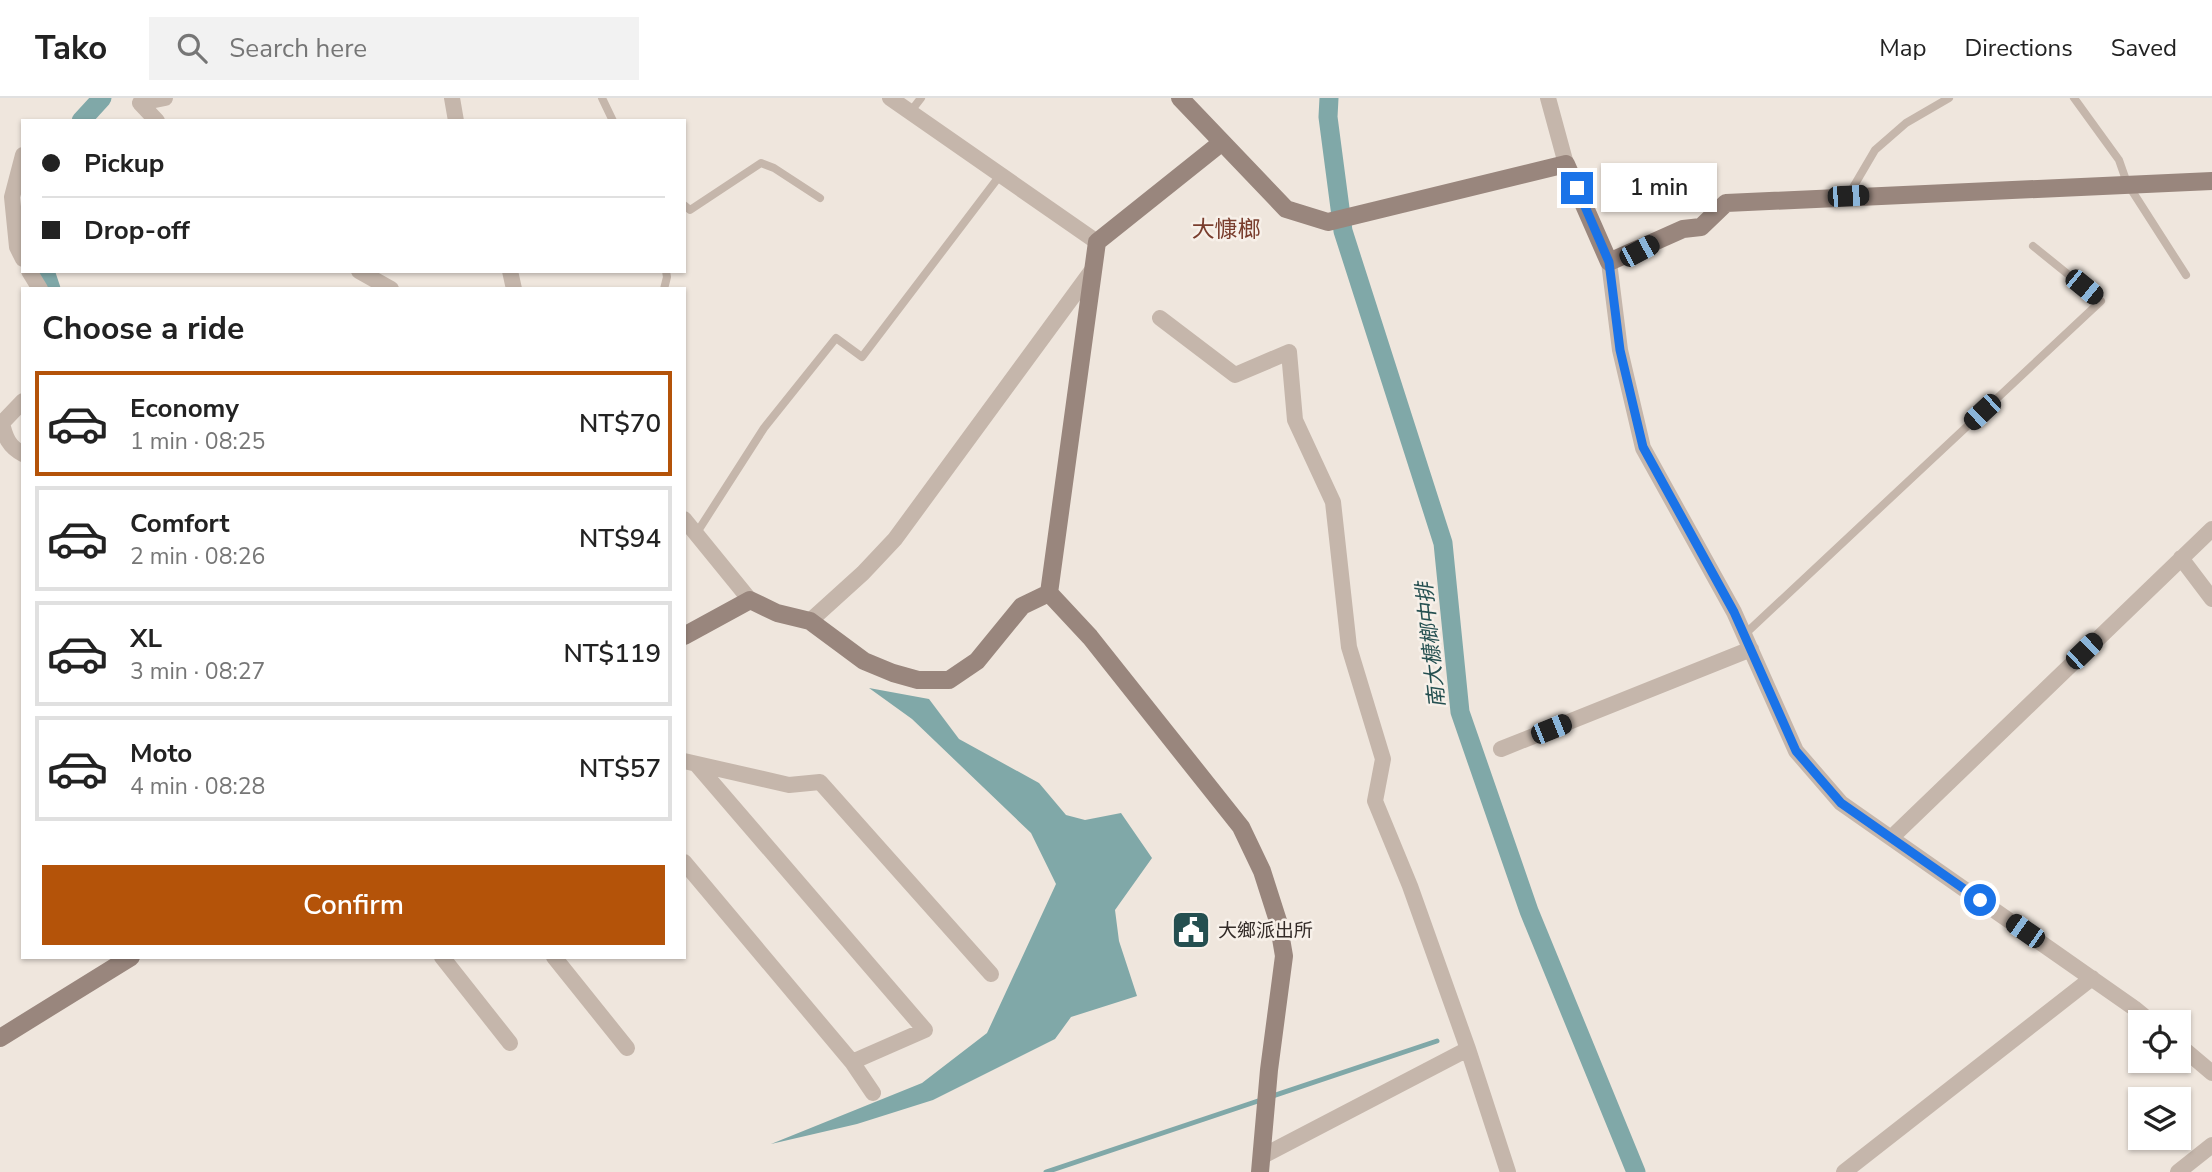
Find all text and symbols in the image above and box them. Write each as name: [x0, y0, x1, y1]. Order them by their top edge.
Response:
search box: [149, 17, 639, 80]
text: Tako: [35, 26, 107, 71]
icon: search: [173, 29, 211, 67]
text: Search here: [229, 31, 367, 66]
text: Map: [1879, 32, 1926, 64]
text: Directions: [1964, 32, 2073, 64]
text: Saved: [2111, 32, 2177, 64]
text: Pickup: [84, 146, 164, 181]
callout: 1 min: [1602, 164, 1717, 212]
route end: [1561, 172, 1593, 204]
text: 1 min: [1630, 172, 1688, 203]
car: [1827, 184, 1870, 208]
text: Drop-off: [84, 213, 190, 248]
district label: 大慷榔: [1192, 214, 1261, 245]
car: [1616, 232, 1663, 270]
car: [2062, 266, 2107, 308]
text: Choose a ride: [42, 307, 244, 350]
car: [1960, 390, 2005, 434]
text: Economy: [130, 391, 239, 426]
icon: car: [46, 392, 109, 455]
text: NT$70: [579, 406, 661, 441]
text: 1 min · 08:25: [130, 426, 265, 457]
text: Comfort: [130, 506, 230, 541]
icon: car: [46, 507, 109, 570]
text: NT$94: [579, 521, 661, 556]
text: 2 min · 08:26: [130, 541, 265, 572]
water label: 南大槺榔中排: [1410, 578, 1452, 709]
text: XL: [130, 621, 162, 656]
icon: car: [46, 622, 109, 685]
car: [2062, 629, 2107, 673]
text: NT$119: [563, 636, 661, 671]
text: 3 min · 08:27: [130, 656, 265, 687]
car: [1528, 711, 1575, 747]
text: Moto: [130, 736, 192, 771]
icon: car: [46, 737, 109, 800]
text: NT$57: [579, 751, 661, 786]
text: 4 min · 08:28: [130, 771, 265, 802]
button: Confirm: [42, 865, 665, 945]
route start: [1964, 884, 1996, 916]
public building icon: 大鄉派出所: [1170, 909, 1212, 951]
car: [2002, 910, 2049, 952]
place label: 大鄉派出所: [1218, 918, 1313, 944]
map controls: [2128, 1010, 2191, 1150]
button: locate: [2128, 1010, 2191, 1073]
button: layers: [2128, 1087, 2191, 1150]

